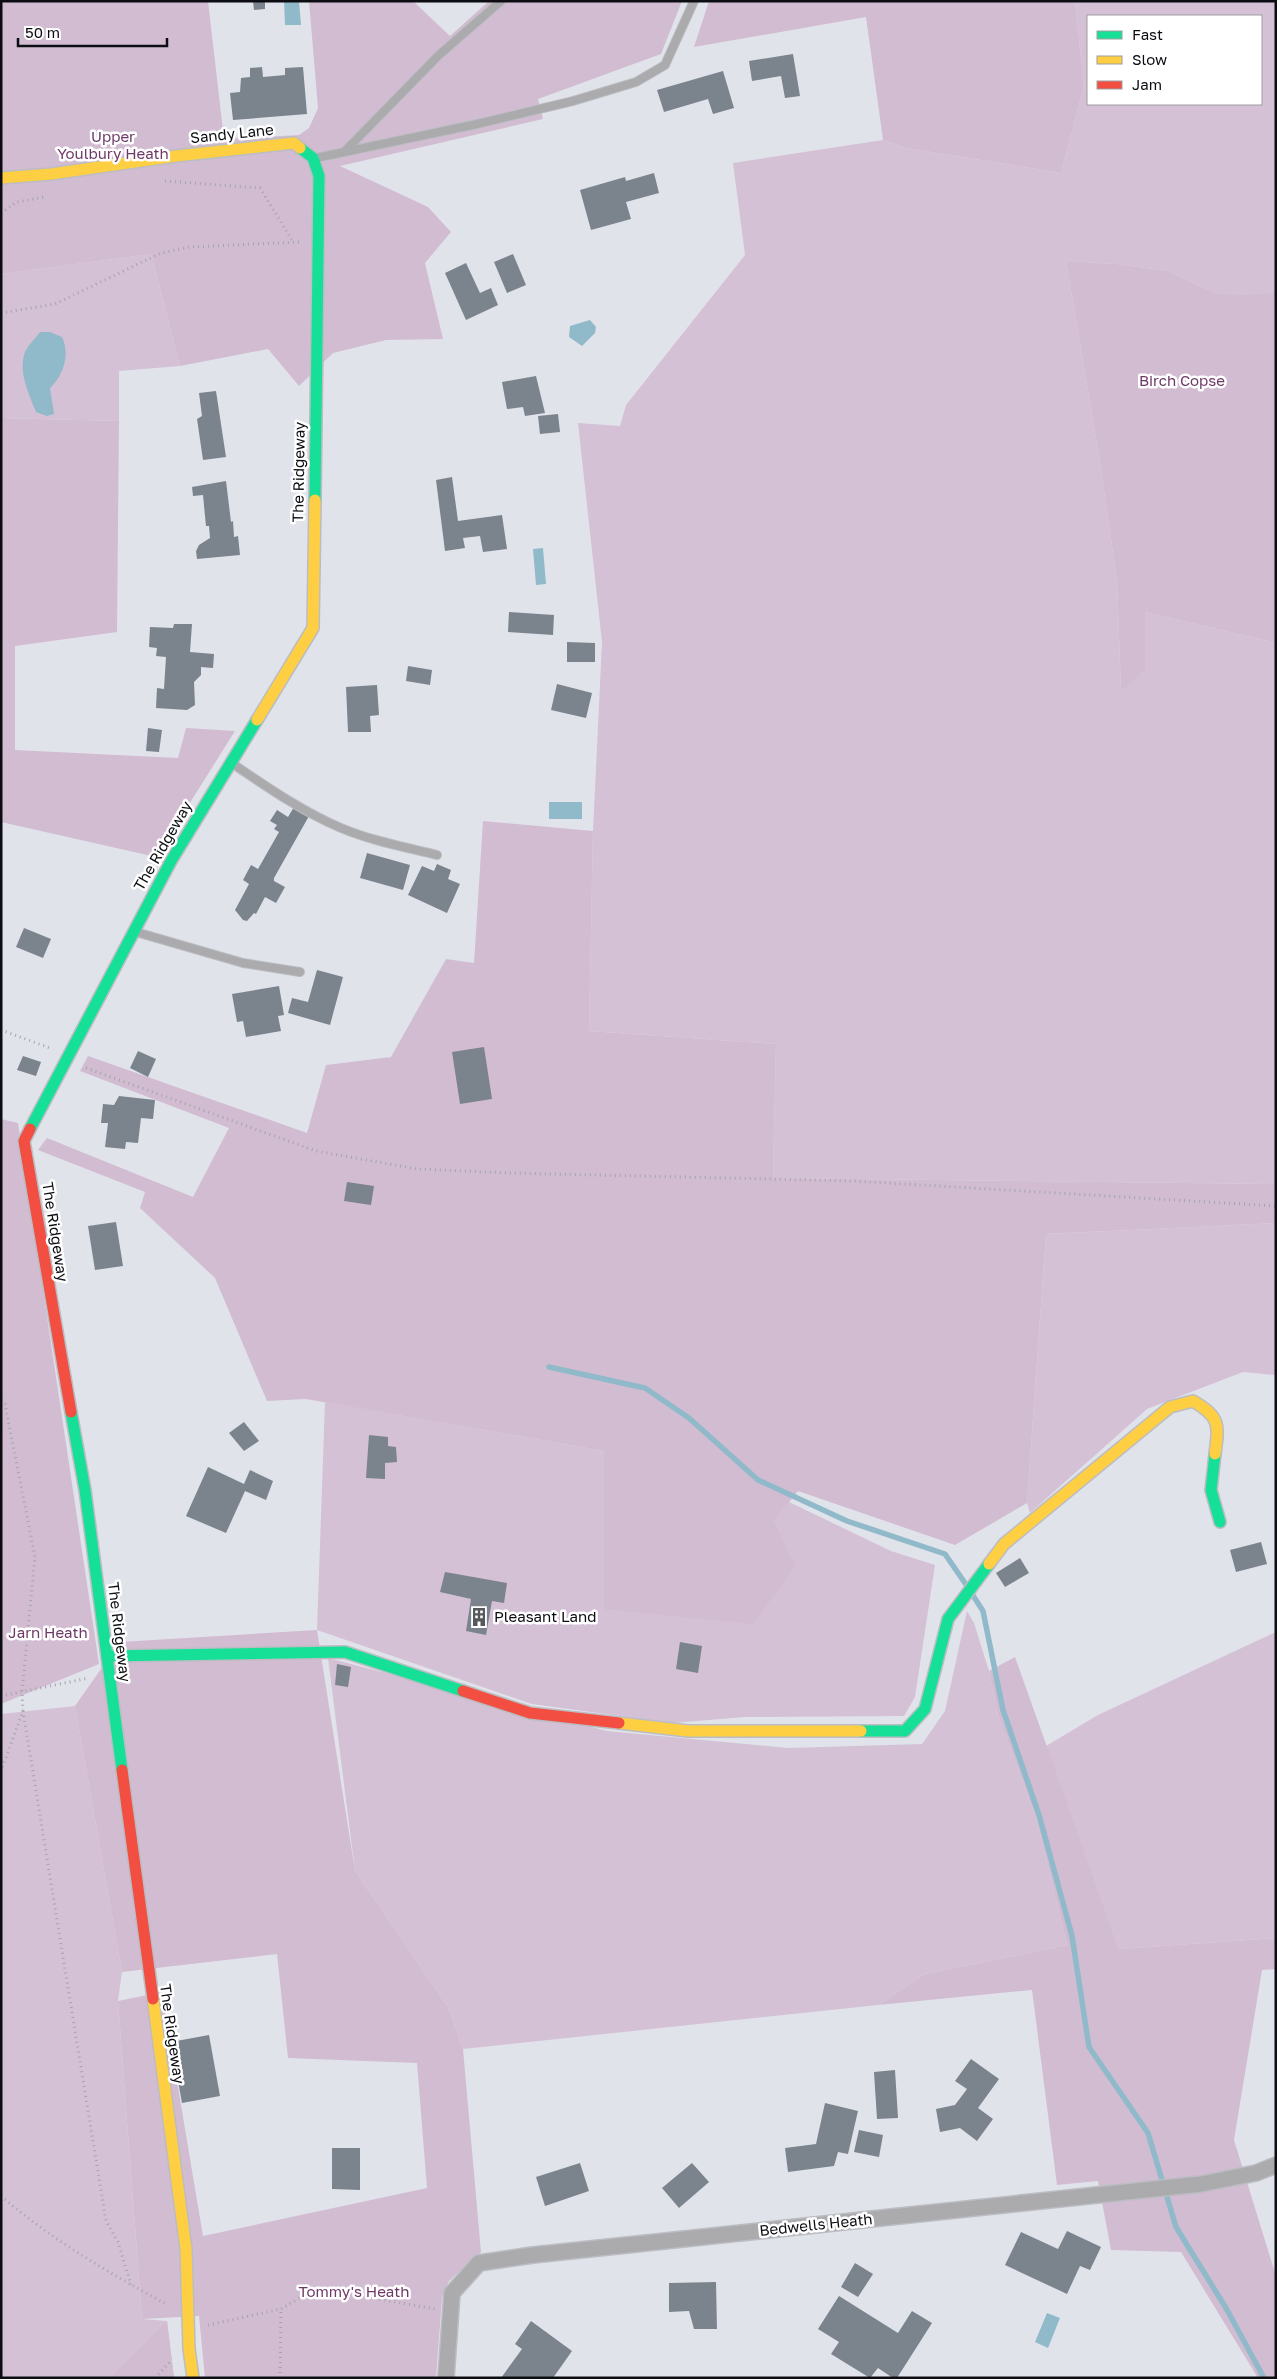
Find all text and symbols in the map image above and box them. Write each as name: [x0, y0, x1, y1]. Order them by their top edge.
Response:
scale bar: [18, 15, 166, 47]
legend: [1087, 15, 1262, 105]
text: 50 m: [25, 23, 60, 41]
text: Fast: [1132, 25, 1163, 43]
text: Slow: [1132, 50, 1167, 68]
text: Jam: [1132, 75, 1162, 93]
street label: Sandy Lane: [189, 120, 275, 146]
park label: Upper Youlbury Heath: [57, 127, 169, 162]
park label: Birch Copse: [1139, 371, 1225, 389]
street label: The Ridgeway: [288, 421, 308, 522]
street label: The Ridgeway: [129, 797, 195, 894]
street label: The Ridgeway: [39, 1181, 73, 1284]
street label: The Ridgeway: [105, 1581, 135, 1684]
building icon: Pleasant Land: [468, 1606, 490, 1628]
place label: Pleasant Land: [494, 1607, 597, 1625]
park label: Jarn Heath: [8, 1623, 88, 1641]
street label: The Ridgeway: [157, 1983, 189, 2086]
street label: Bedwells Heath: [758, 2209, 873, 2239]
park label: Tommy's Heath: [299, 2282, 409, 2300]

